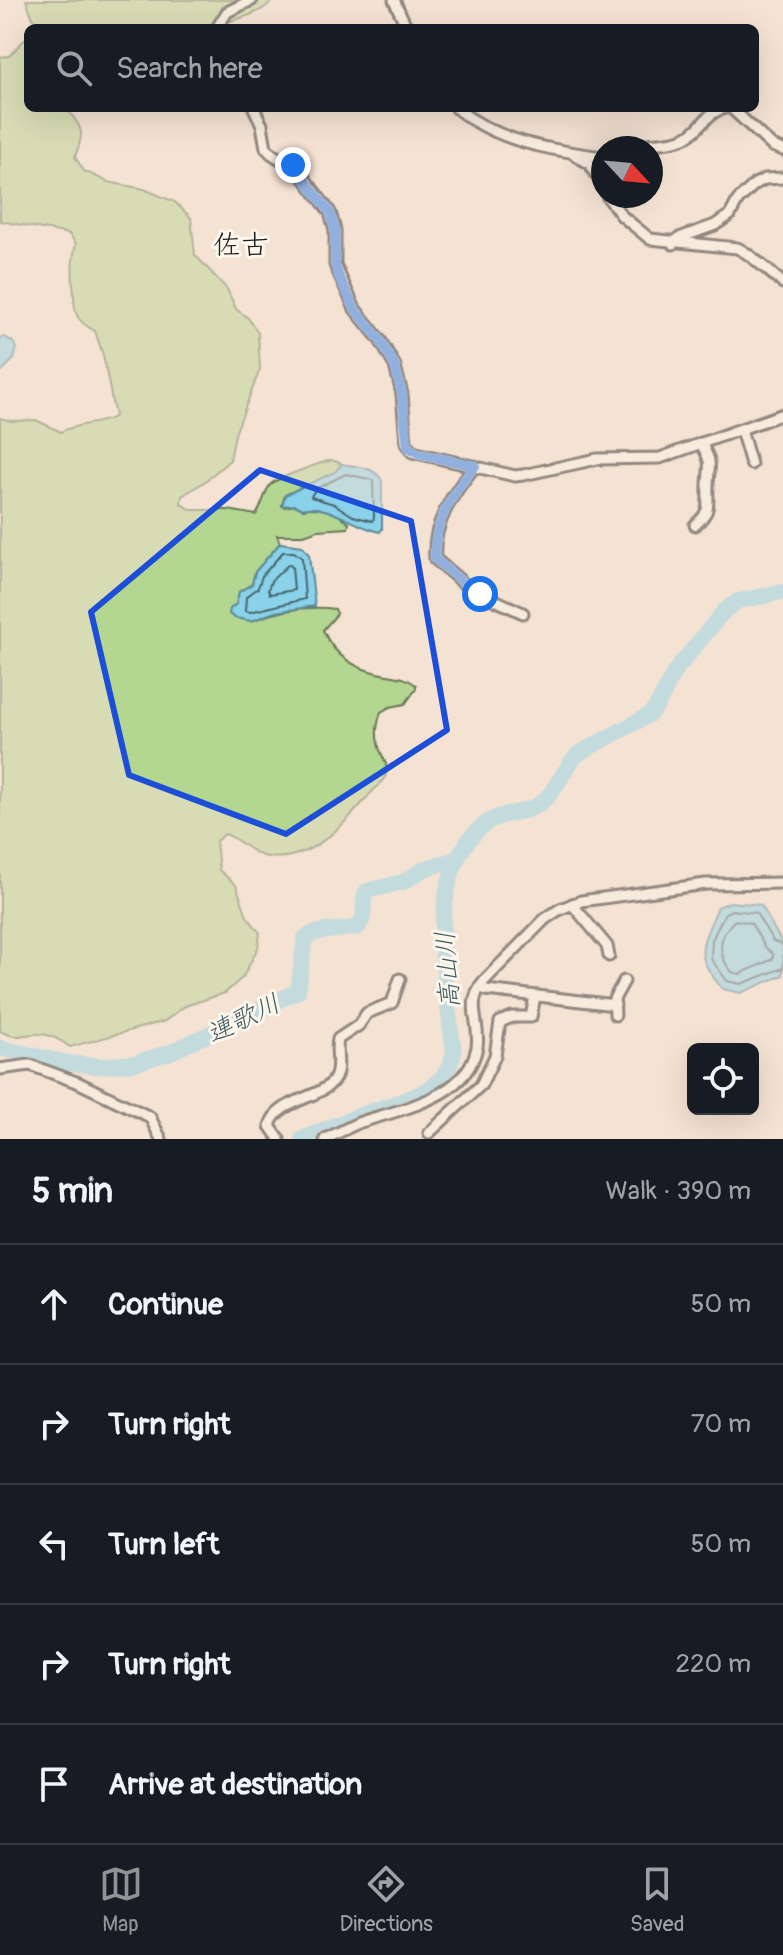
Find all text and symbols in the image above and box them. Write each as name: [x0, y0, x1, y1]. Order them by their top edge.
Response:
search box: [24, 24, 759, 112]
icon: search: [52, 46, 96, 90]
text: Search here: [116, 50, 263, 87]
north arrow: [591, 136, 663, 208]
route end: [275, 147, 311, 183]
district label: 佐古: [213, 228, 269, 263]
route start: [462, 576, 498, 612]
water label: 高山川: [429, 930, 467, 1010]
water label: 連歌川: [201, 987, 286, 1050]
map controls: [687, 1043, 759, 1115]
button: locate: [687, 1043, 759, 1115]
text: 5 min: [32, 1170, 113, 1213]
text: Walk · 390 m: [606, 1175, 751, 1207]
icon: ahead: [32, 1282, 76, 1326]
text: Continue: [108, 1286, 223, 1323]
text: 50 m: [690, 1288, 751, 1320]
icon: right: [32, 1402, 76, 1446]
text: Turn right: [108, 1406, 231, 1443]
text: 70 m: [691, 1408, 751, 1440]
icon: left: [32, 1522, 76, 1566]
text: Turn left: [108, 1526, 219, 1563]
text: 50 m: [690, 1528, 751, 1560]
icon: right: [32, 1642, 76, 1686]
text: Turn right: [108, 1646, 231, 1683]
text: 220 m: [675, 1648, 751, 1680]
icon: arrive: [32, 1762, 76, 1806]
text: Arrive at destination: [108, 1766, 362, 1803]
tab: Map: [99, 1862, 143, 1938]
tab: Directions: [340, 1862, 433, 1938]
tab: Saved: [630, 1862, 684, 1938]

